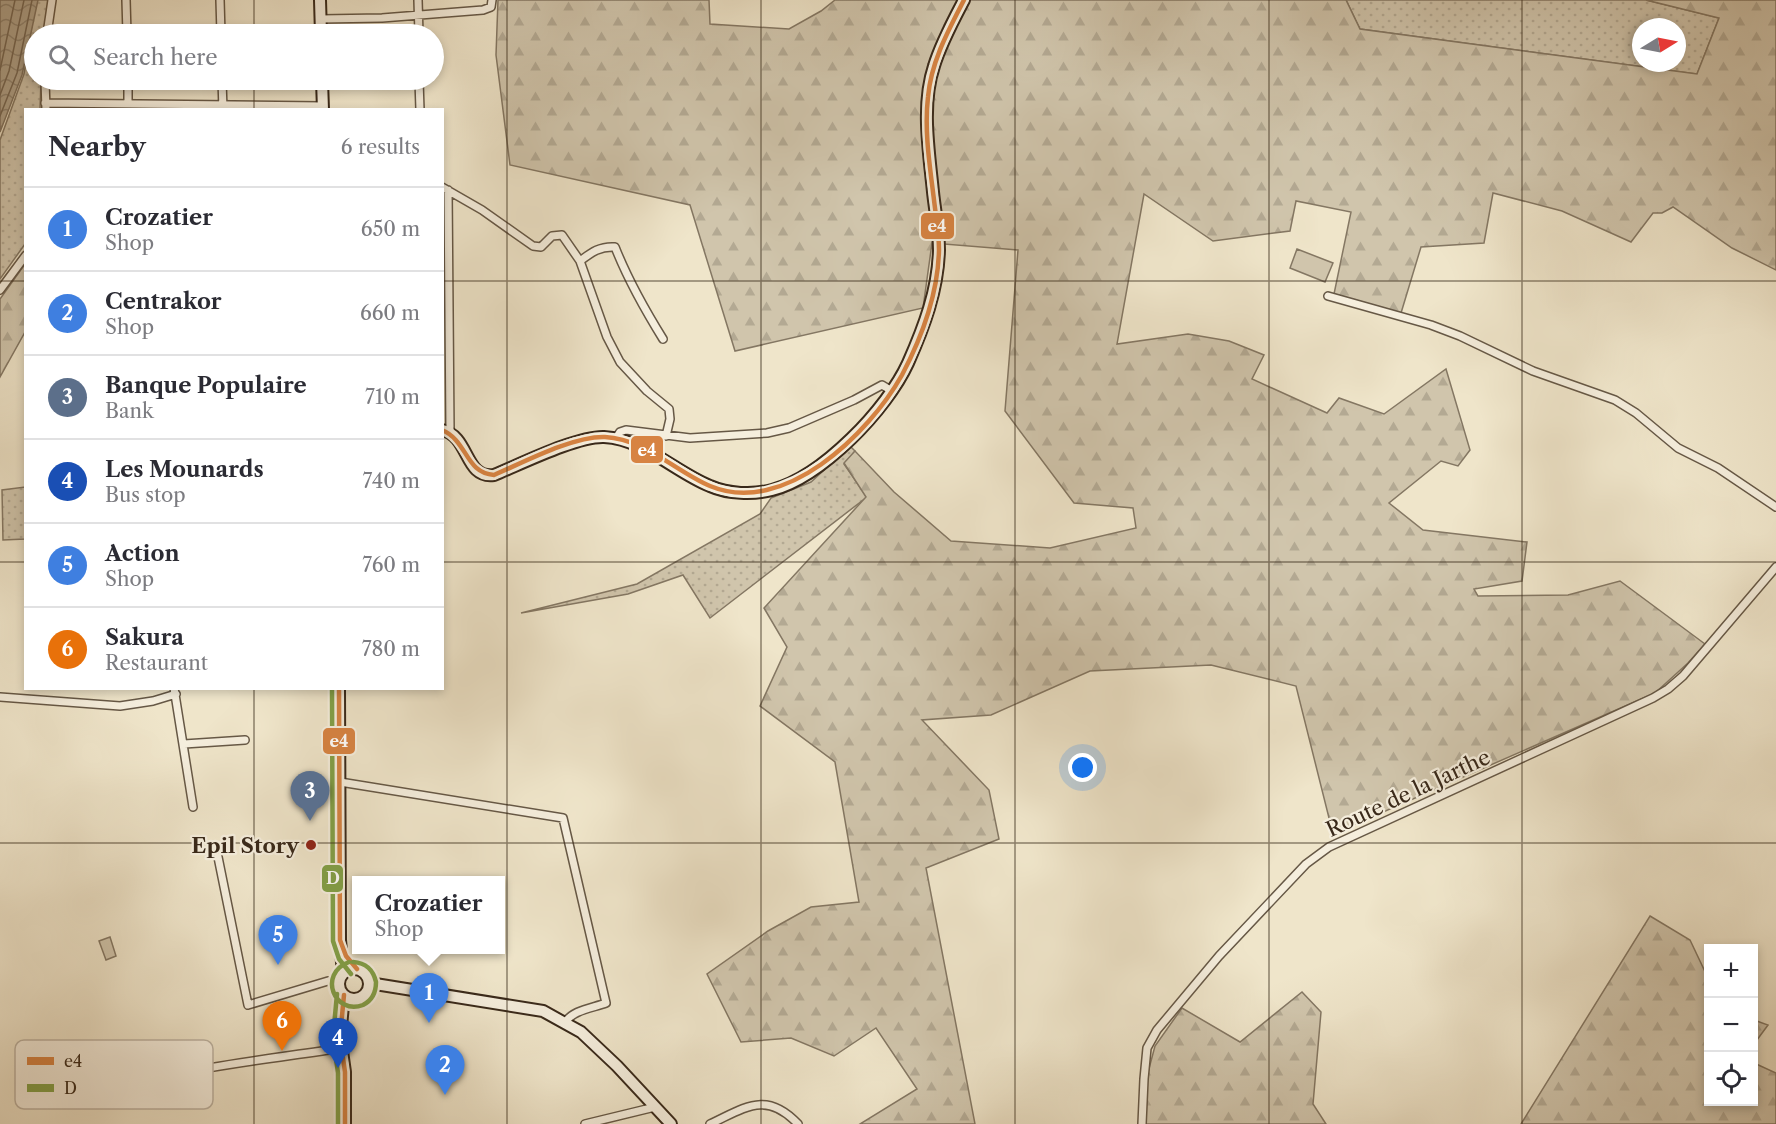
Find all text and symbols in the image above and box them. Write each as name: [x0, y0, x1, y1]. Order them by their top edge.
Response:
north arrow: [1632, 18, 1686, 72]
search box: [24, 24, 444, 90]
icon: search: [45, 41, 78, 74]
text: Search here: [93, 44, 218, 71]
text: Nearby: [48, 131, 146, 163]
text: 6 results: [341, 135, 420, 159]
text: Crozatier: [105, 204, 213, 231]
line badge: e4: [920, 212, 955, 240]
text: e4: [927, 216, 947, 236]
text: 1: [63, 217, 72, 241]
text: 650 m: [361, 217, 420, 241]
text: Shop: [105, 231, 154, 255]
text: Centrakor: [105, 288, 222, 315]
text: 2: [62, 301, 73, 325]
text: 660 m: [360, 301, 420, 325]
text: Shop: [105, 315, 154, 339]
text: Banque Populaire: [105, 372, 307, 399]
text: 3: [62, 385, 73, 409]
text: 710 m: [365, 385, 420, 409]
text: Bank: [105, 399, 154, 423]
line badge: e4: [630, 435, 664, 464]
text: e4: [637, 440, 657, 460]
text: Les Mounards: [105, 456, 264, 483]
text: 4: [62, 469, 73, 493]
text: 740 m: [363, 469, 420, 493]
text: Bus stop: [105, 483, 186, 507]
text: Action: [105, 540, 180, 567]
text: 5: [62, 553, 73, 577]
text: 760 m: [362, 553, 420, 577]
text: Shop: [105, 567, 154, 591]
text: Sakura: [105, 624, 184, 651]
text: 6: [62, 637, 73, 661]
text: 780 m: [362, 637, 420, 661]
text: Restaurant: [105, 651, 208, 675]
line badge: e4: [322, 727, 356, 755]
text: e4: [329, 731, 349, 751]
street label: Route de la Jarthe: [1322, 744, 1494, 842]
your location: [1068, 753, 1097, 782]
pin: 3: [290, 772, 330, 821]
place label: Epil Story: [191, 833, 300, 858]
marker: Epil Story: [304, 838, 318, 852]
line badge: D: [321, 864, 344, 893]
text: D: [326, 868, 340, 888]
popup: [352, 876, 505, 954]
text: Crozatier: [375, 890, 482, 917]
pin: 5: [258, 916, 298, 965]
text: Shop: [375, 917, 424, 941]
map controls: [1704, 944, 1758, 1106]
button: +: [1704, 944, 1758, 998]
pin: 1: [410, 974, 448, 1023]
button: −: [1704, 998, 1758, 1052]
pin: 6: [262, 1002, 302, 1051]
pin: 4: [318, 1018, 358, 1068]
legend: [15, 1040, 213, 1109]
pin: 2: [426, 1046, 464, 1095]
text: e4: [64, 1051, 82, 1071]
button: locate: [1704, 1052, 1758, 1106]
text: D: [64, 1078, 77, 1098]

